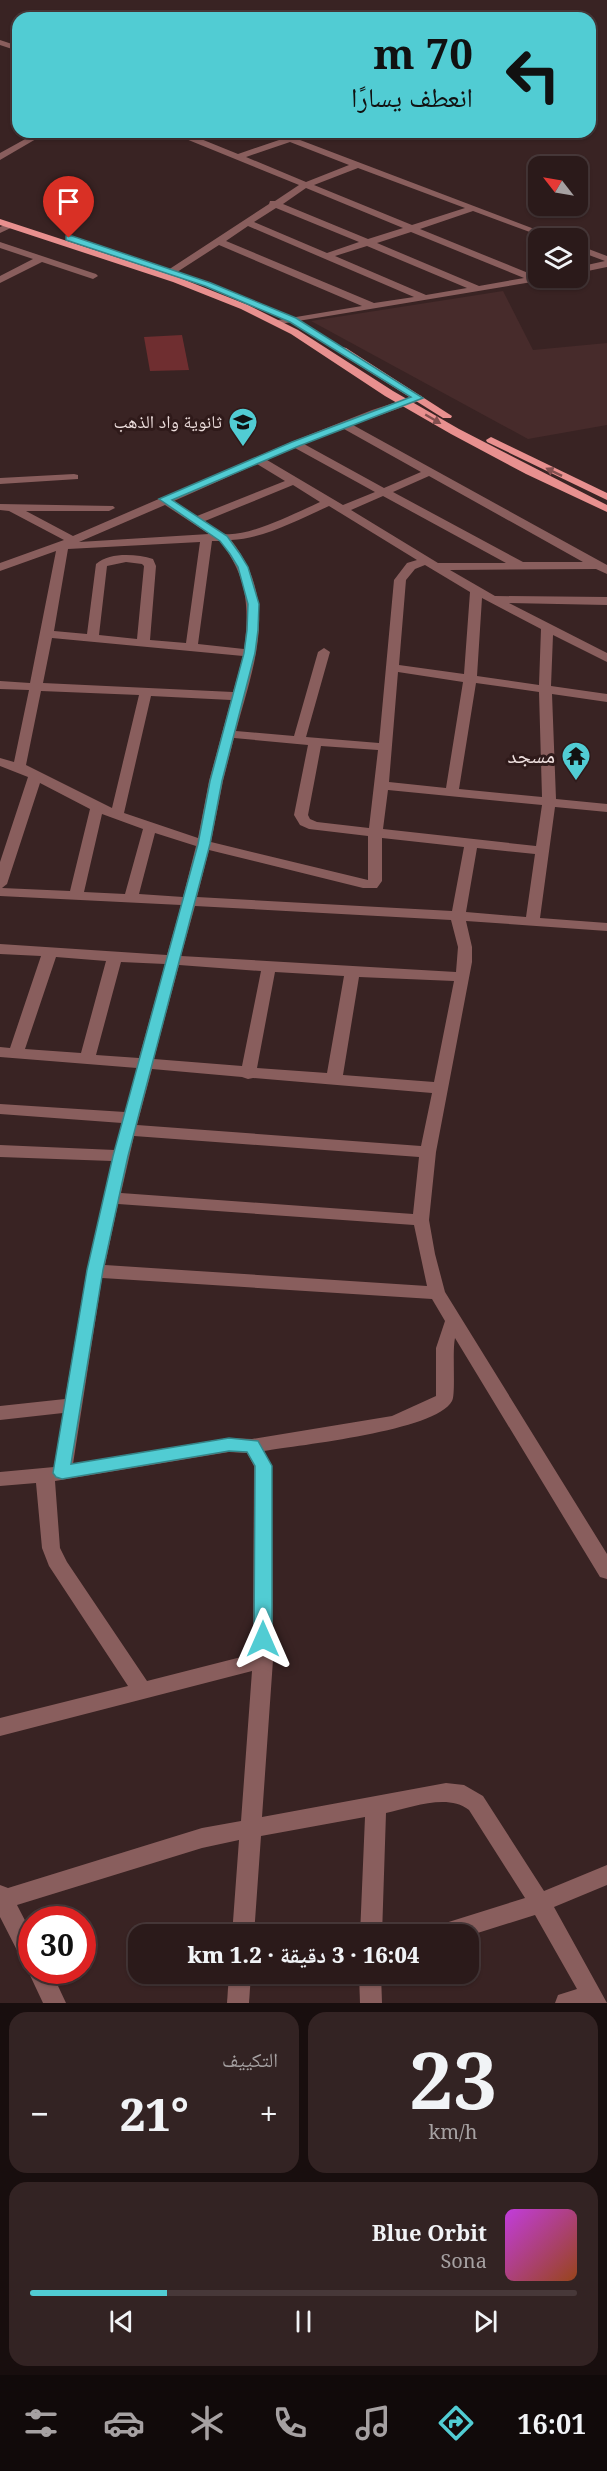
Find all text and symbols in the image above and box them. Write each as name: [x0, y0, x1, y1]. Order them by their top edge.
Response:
text: 70 m: [373, 24, 473, 81]
icon: left: [494, 36, 572, 114]
text: انعطف يسارًا: [351, 78, 473, 115]
north arrow: [528, 156, 588, 216]
map controls: [528, 156, 588, 288]
pin: [43, 176, 94, 238]
icon: arrive: [52, 185, 85, 218]
button: layers: [528, 228, 588, 288]
school or university icon: ثانوية واد الذهب: [227, 406, 259, 448]
place label: ثانوية واد الذهب: [114, 409, 222, 433]
one-way arrow: [425, 414, 442, 424]
one-way arrow: [546, 467, 563, 476]
temple icon: مسجد: [560, 740, 592, 782]
place label: مسجد: [508, 741, 555, 769]
position arrow: [231, 1607, 295, 1671]
speed limit sign: 30: [18, 1906, 96, 1984]
text: 16:04 · 3 دقيقة · 1.2 km: [188, 1939, 419, 1969]
text: 23: [409, 2026, 497, 2132]
text: التكييف: [222, 2046, 278, 2073]
text: 21°: [120, 2083, 189, 2144]
text: −: [30, 2091, 49, 2136]
text: +: [260, 2091, 278, 2136]
text: km/h: [428, 2118, 478, 2145]
text: Blue Orbit: [372, 2217, 487, 2247]
text: Sona: [440, 2247, 487, 2274]
icon: previous: [105, 2305, 138, 2338]
icon: pause: [287, 2305, 320, 2338]
icon: next: [469, 2305, 502, 2338]
icon: filters: [20, 2402, 62, 2444]
icon: car: [103, 2402, 145, 2444]
icon: climate: [186, 2402, 228, 2444]
icon: phone: [269, 2402, 311, 2444]
icon: music: [352, 2402, 394, 2444]
icon: directions: [435, 2402, 477, 2444]
text: 16:01: [517, 2405, 587, 2442]

